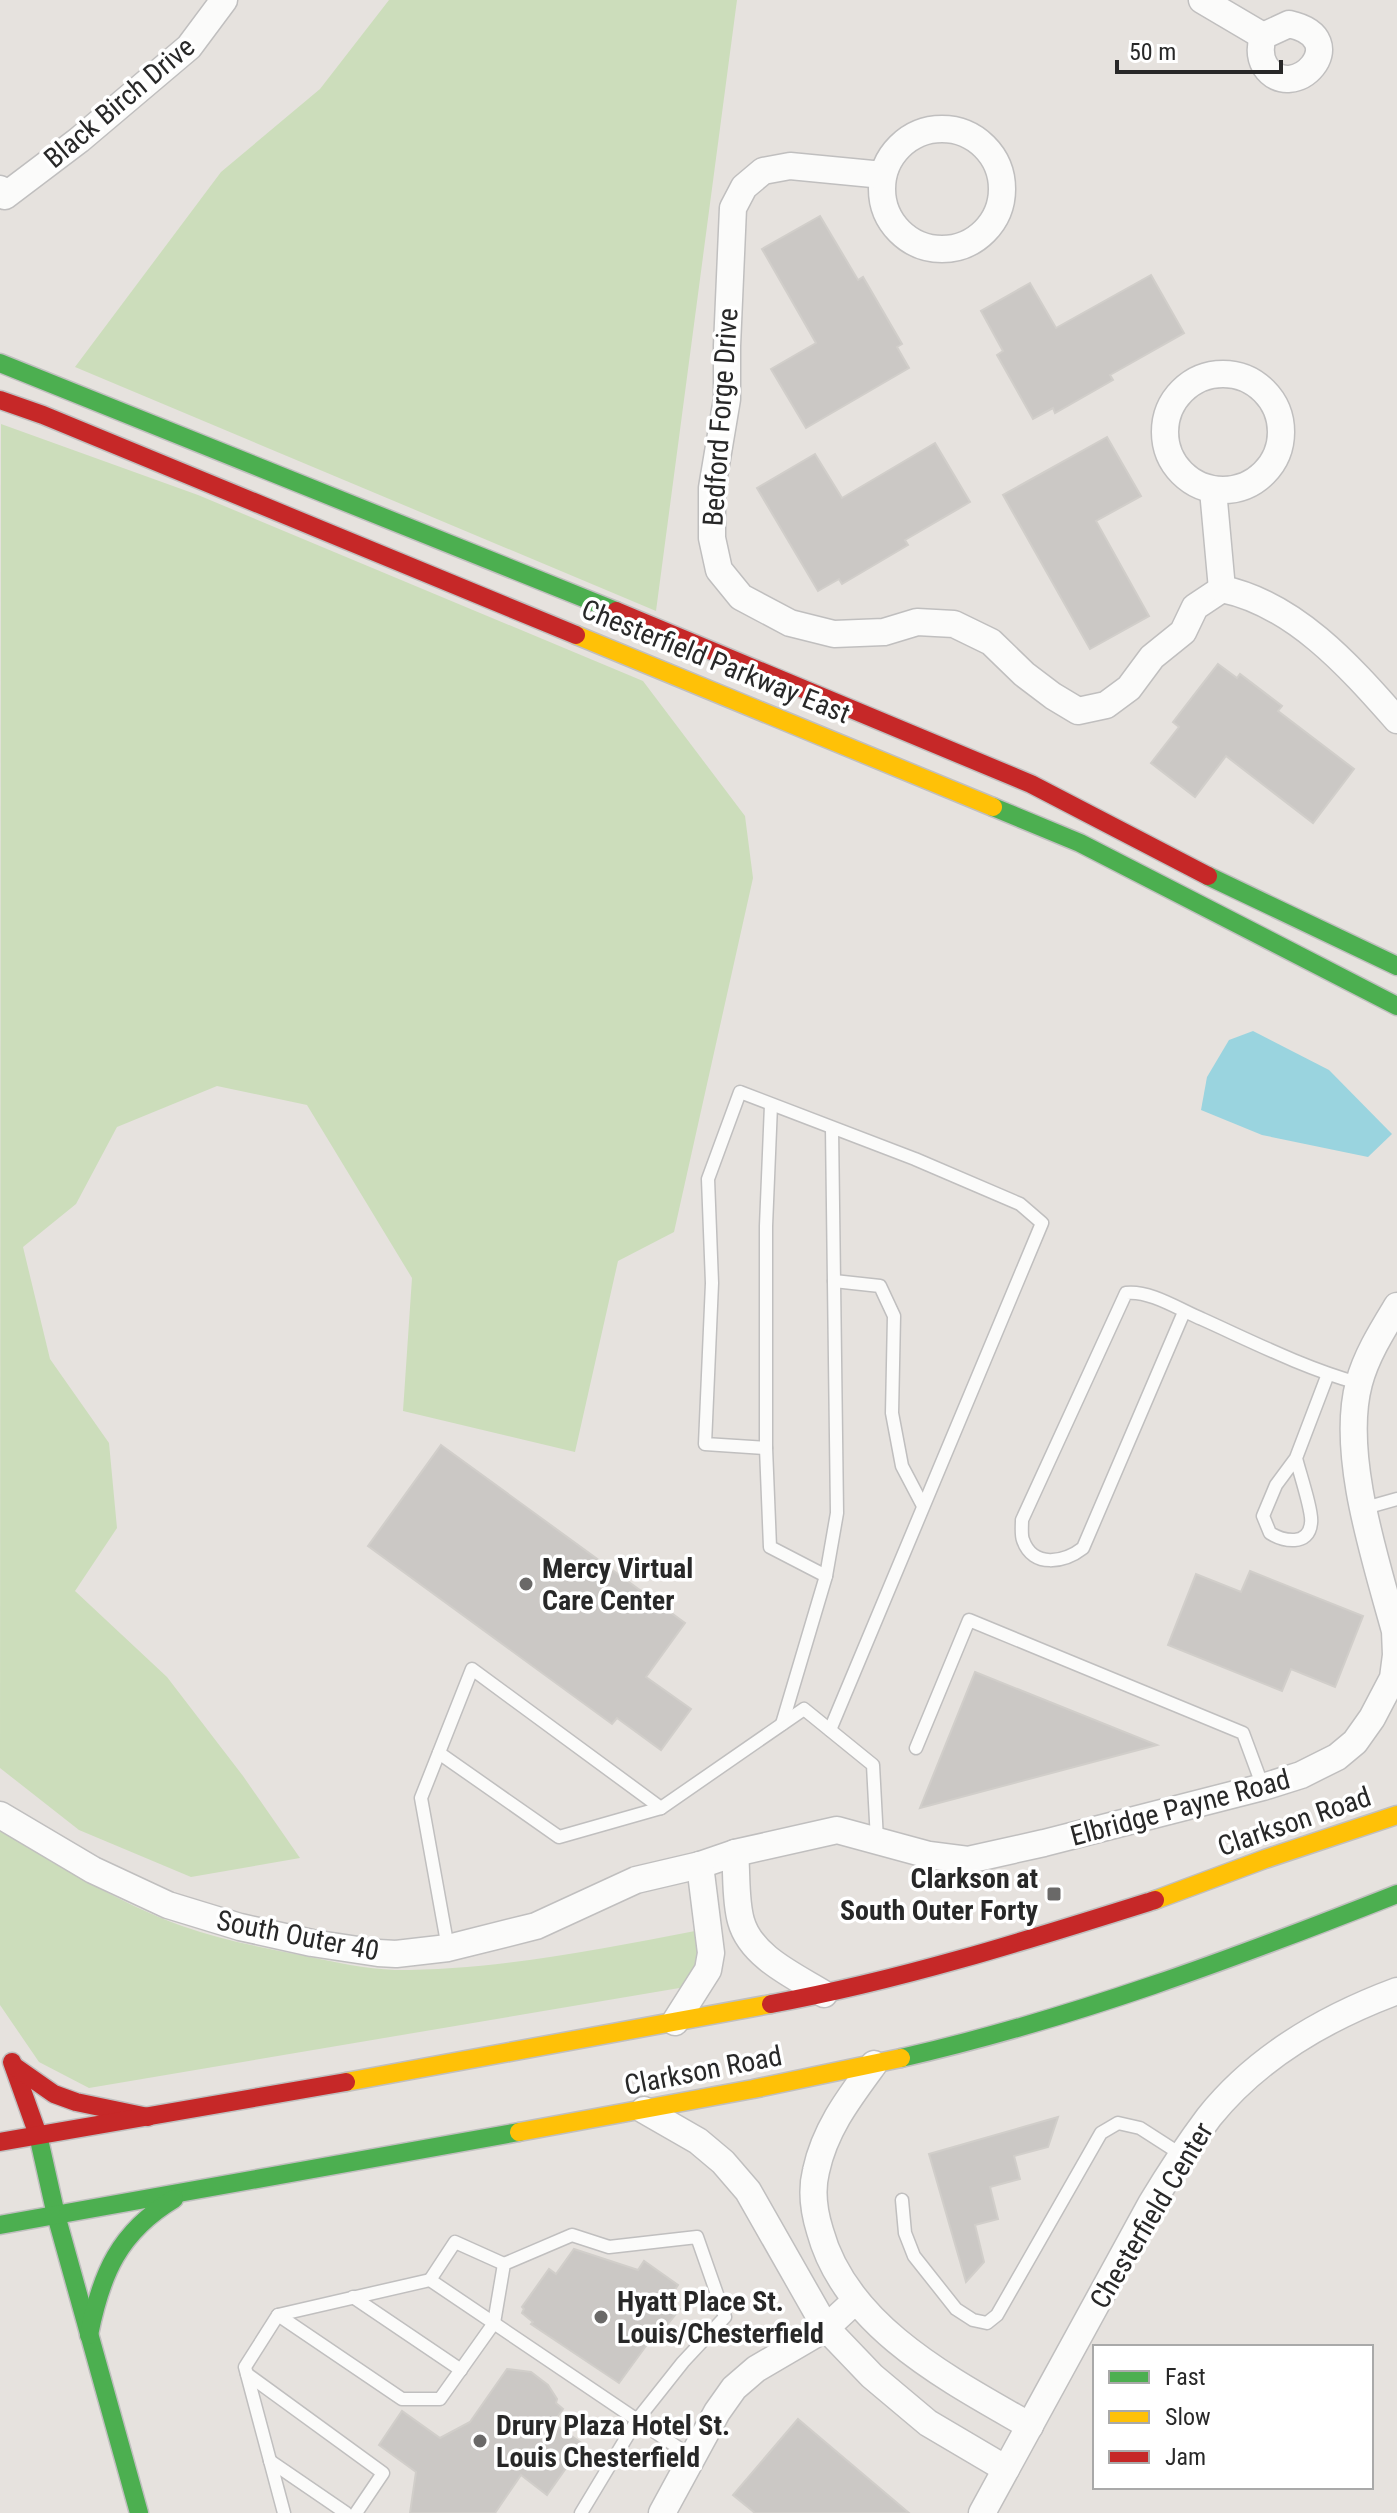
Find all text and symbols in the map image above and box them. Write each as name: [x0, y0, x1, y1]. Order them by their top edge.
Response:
scale bar: [1117, 24, 1281, 74]
street label: Black Birch Drive: [38, 30, 201, 175]
text: 50 m: [1129, 38, 1176, 66]
street label: Bedford Forge Drive: [696, 307, 745, 527]
street label: Chesterfield Parkway East: [577, 592, 855, 730]
place label: Mercy Virtual Care Center: [542, 1552, 693, 1617]
marker: Mercy Virtual Care Center: [517, 1575, 535, 1593]
street label: Elbridge Payne Road: [1067, 1762, 1294, 1853]
street label: Clarkson Road: [1213, 1780, 1375, 1863]
place label: Clarkson at South Outer Forty: [840, 1862, 1039, 1927]
marker: Clarkson at South Outer Forty: [1045, 1885, 1063, 1903]
street label: South Outer 40: [214, 1904, 382, 1967]
street label: Clarkson Road: [621, 2039, 785, 2102]
street label: Chesterfield Center: [1083, 2116, 1220, 2314]
place label: Hyatt Place St. Louis/Chesterfield: [617, 2285, 824, 2350]
marker: Hyatt Place St. Louis/Chesterfield: [592, 2308, 610, 2326]
legend: [1093, 2345, 1373, 2489]
text: Fast: [1165, 2363, 1206, 2391]
text: Slow: [1165, 2403, 1211, 2431]
place label: Drury Plaza Hotel St. Louis Chesterfield: [496, 2409, 730, 2474]
marker: Drury Plaza Hotel St. Louis Chesterfield: [471, 2432, 489, 2450]
text: Jam: [1165, 2443, 1206, 2471]

